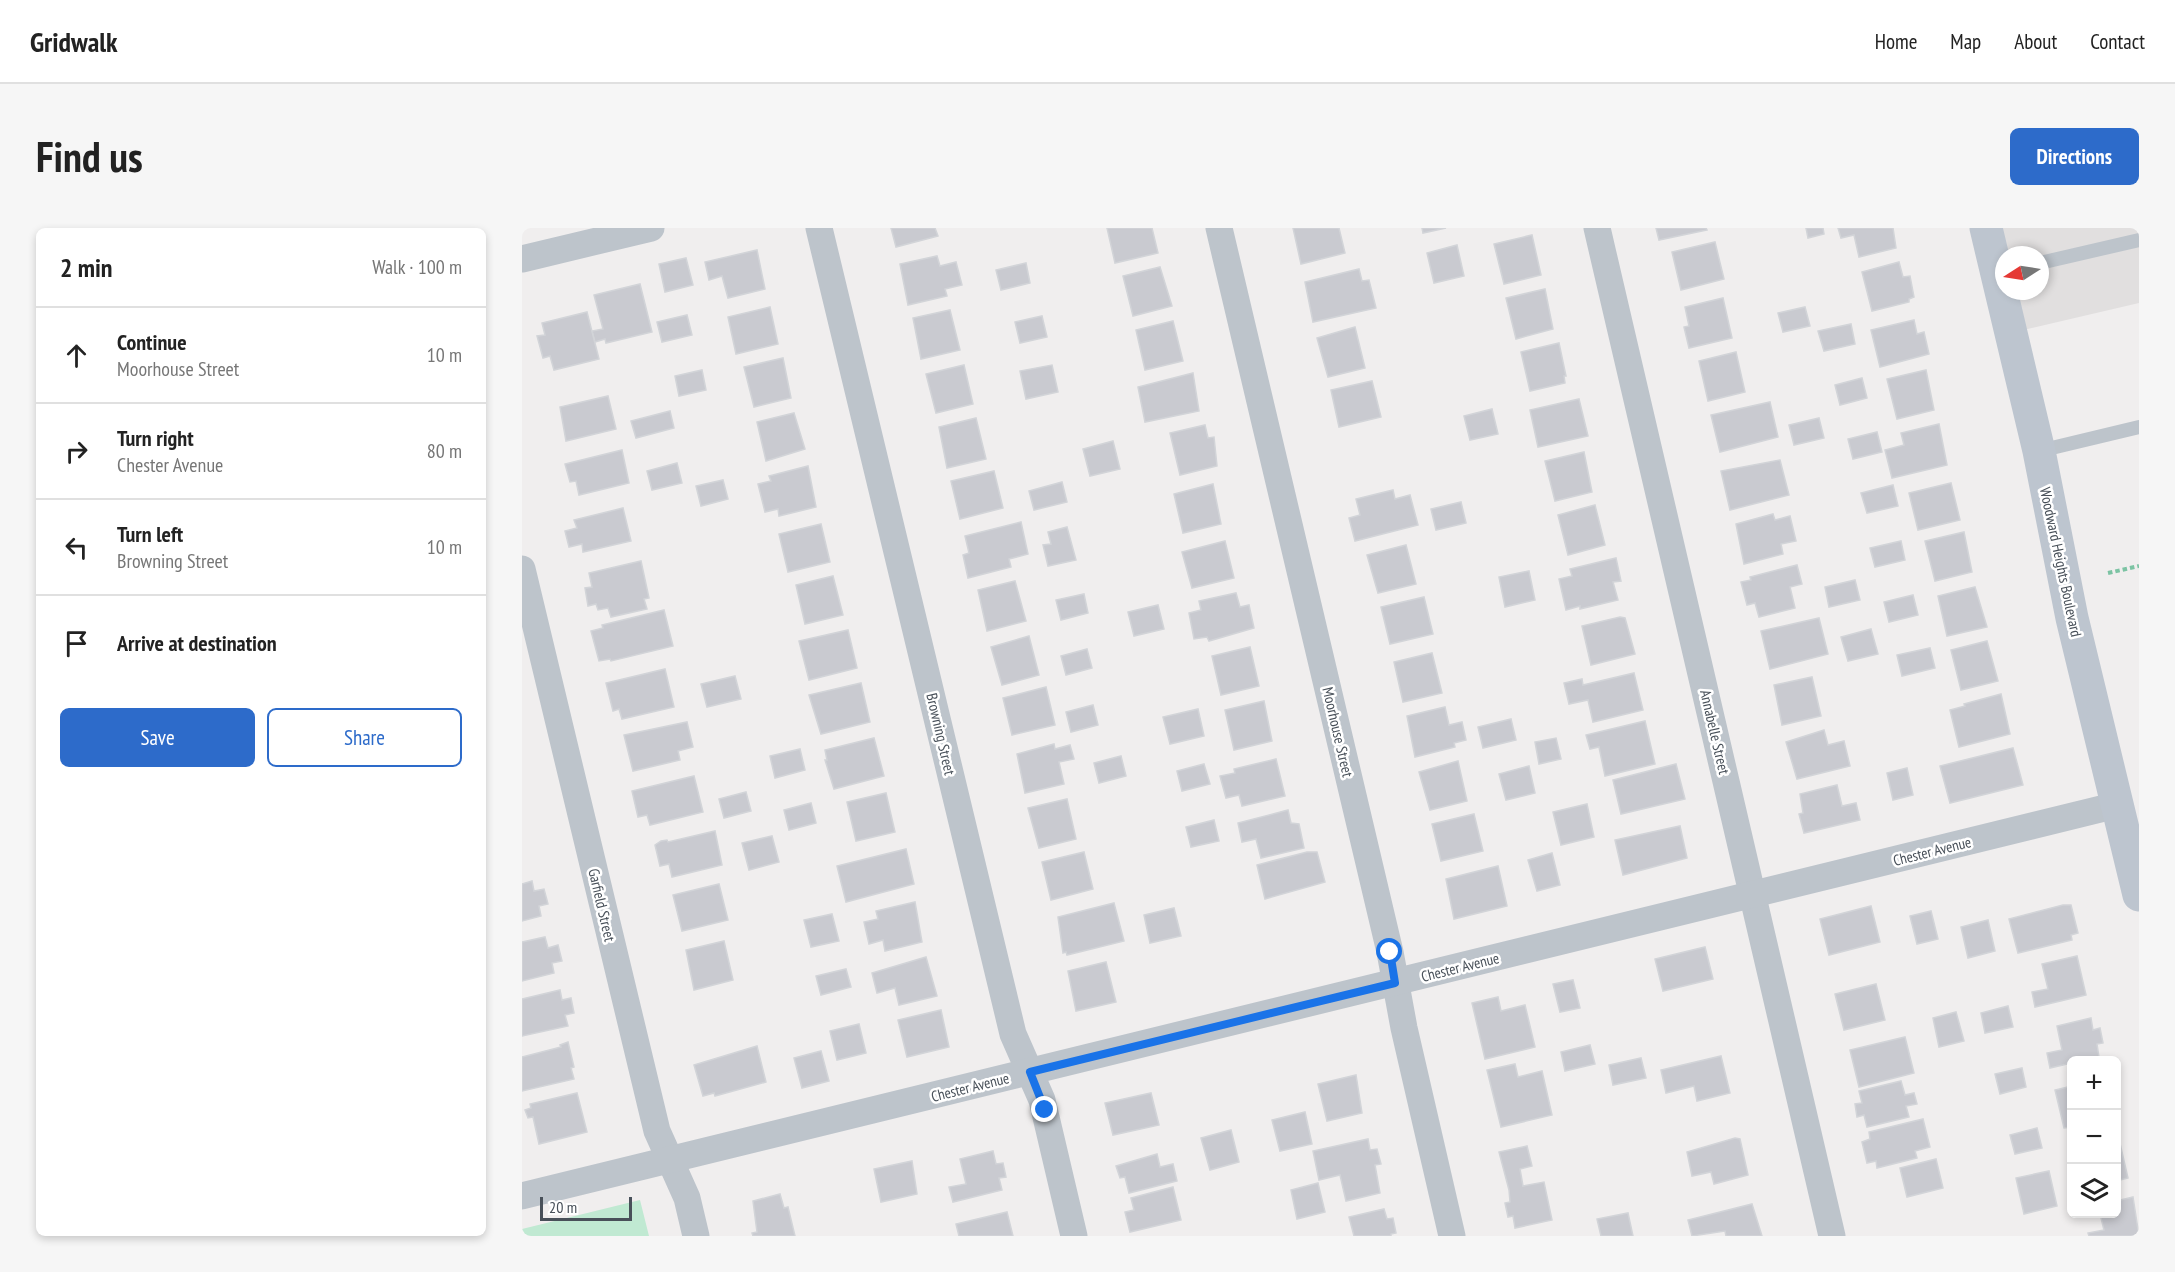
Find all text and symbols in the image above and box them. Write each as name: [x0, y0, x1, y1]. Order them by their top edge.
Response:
text: Gridwalk: [30, 23, 118, 60]
text: Home: [1875, 28, 1917, 55]
text: Map: [1950, 28, 1981, 55]
text: About: [2014, 28, 2057, 55]
text: Contact: [2090, 28, 2145, 55]
button: Directions: [2010, 128, 2139, 185]
text: Find us: [36, 129, 143, 184]
north arrow: [1995, 246, 2049, 300]
text: 2 min: [60, 251, 113, 284]
text: Walk · 100 m: [372, 254, 462, 280]
text: Continue: [117, 328, 187, 356]
icon: ahead: [60, 339, 93, 372]
text: 10 m: [427, 342, 462, 368]
text: Moorhouse Street: [117, 356, 239, 382]
text: Turn right: [117, 424, 194, 452]
icon: right: [60, 435, 93, 468]
text: 80 m: [427, 438, 462, 464]
text: Chester Avenue: [117, 452, 223, 478]
street label: Woodward Heights Boulevard: [2036, 485, 2086, 639]
text: Turn left: [117, 520, 183, 548]
icon: left: [60, 531, 93, 564]
text: 10 m: [427, 534, 462, 560]
text: Browning Street: [117, 548, 228, 574]
icon: arrive: [60, 627, 93, 660]
text: Arrive at destination: [117, 629, 277, 657]
street label: Moorhouse Street: [1318, 685, 1358, 779]
street label: Annabelle Street: [1696, 688, 1734, 776]
street label: Browning Street: [922, 691, 960, 777]
button: Save: [60, 708, 255, 767]
button: Share: [267, 708, 462, 767]
street label: Chester Avenue: [1891, 832, 1973, 870]
street label: Garfield Street: [584, 867, 620, 943]
route start: [1376, 938, 1402, 964]
street label: Chester Avenue: [1419, 948, 1501, 986]
map controls: [2067, 1056, 2121, 1218]
button: +: [2067, 1056, 2121, 1110]
street label: Chester Avenue: [929, 1068, 1011, 1106]
route end: [1031, 1096, 1057, 1122]
button: −: [2067, 1110, 2121, 1164]
button: layers: [2067, 1164, 2121, 1218]
scale bar: [540, 1194, 632, 1222]
text: 20 m: [549, 1197, 577, 1217]

